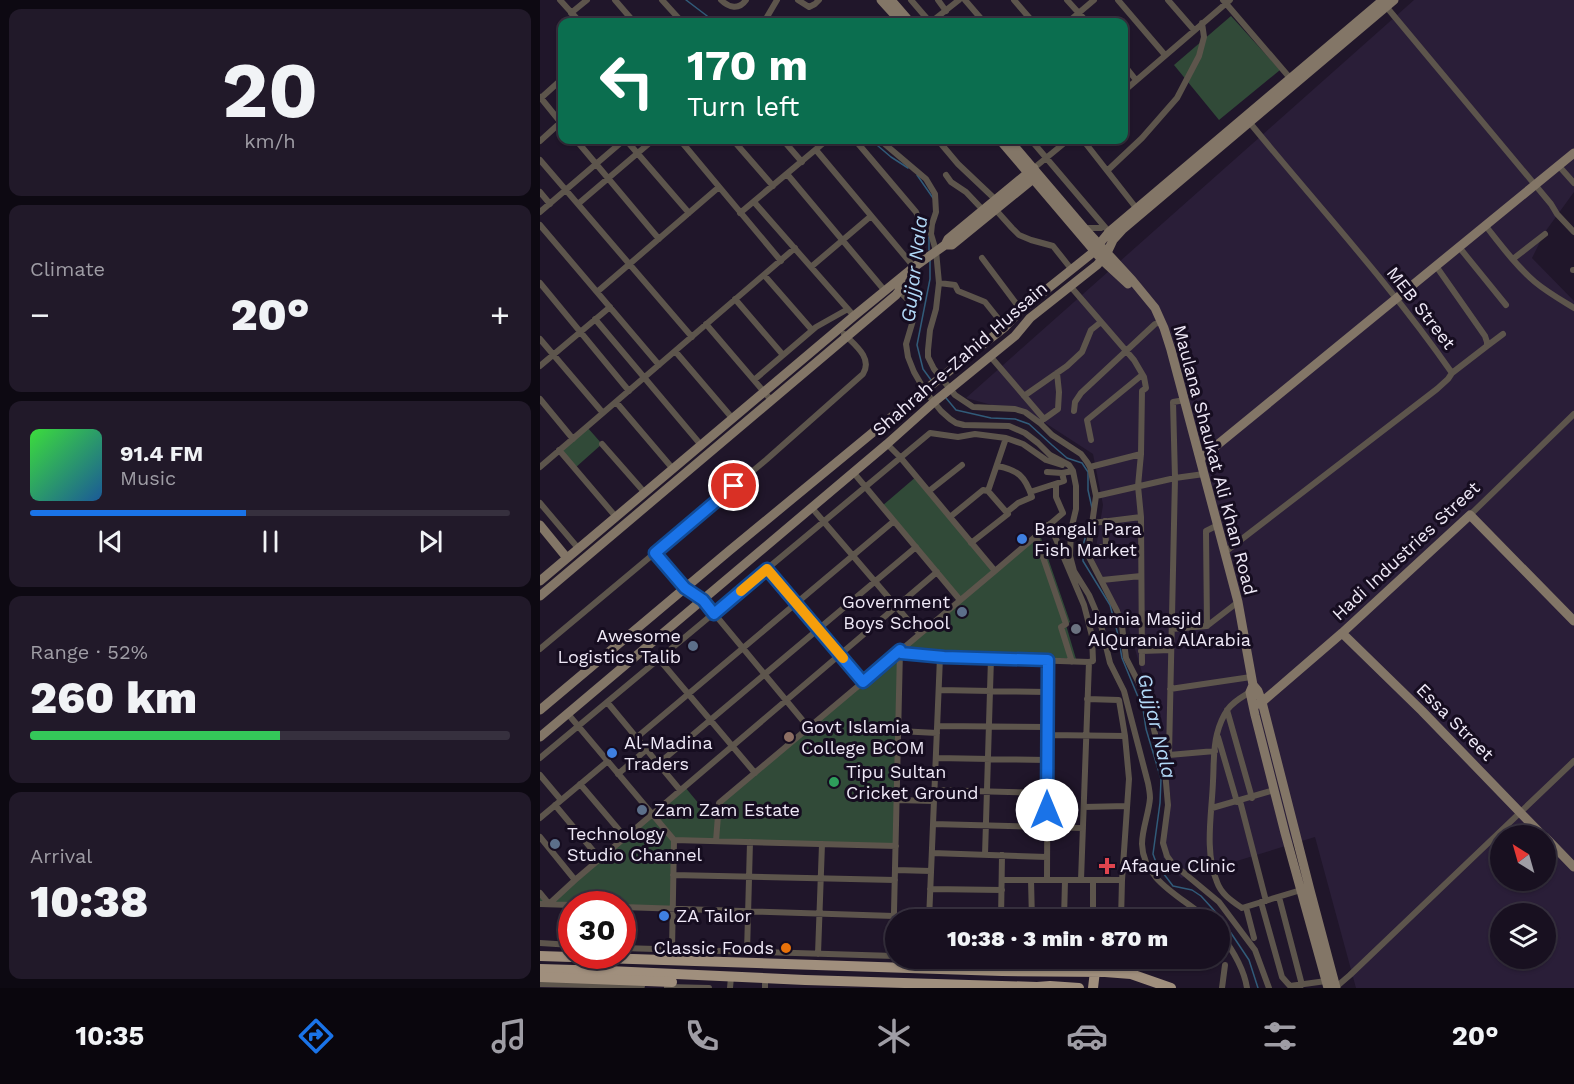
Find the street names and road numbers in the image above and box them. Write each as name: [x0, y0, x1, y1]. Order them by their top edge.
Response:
street label: MEB Street: [1383, 262, 1460, 353]
street label: Shahrah-e-Zahid Hussain: [868, 277, 1051, 440]
street label: Maulana Shaukat Ali Khan Road: [1169, 323, 1262, 597]
street label: Hadi Industries Street: [1328, 477, 1484, 624]
street label: Essa Street: [1412, 679, 1499, 765]

